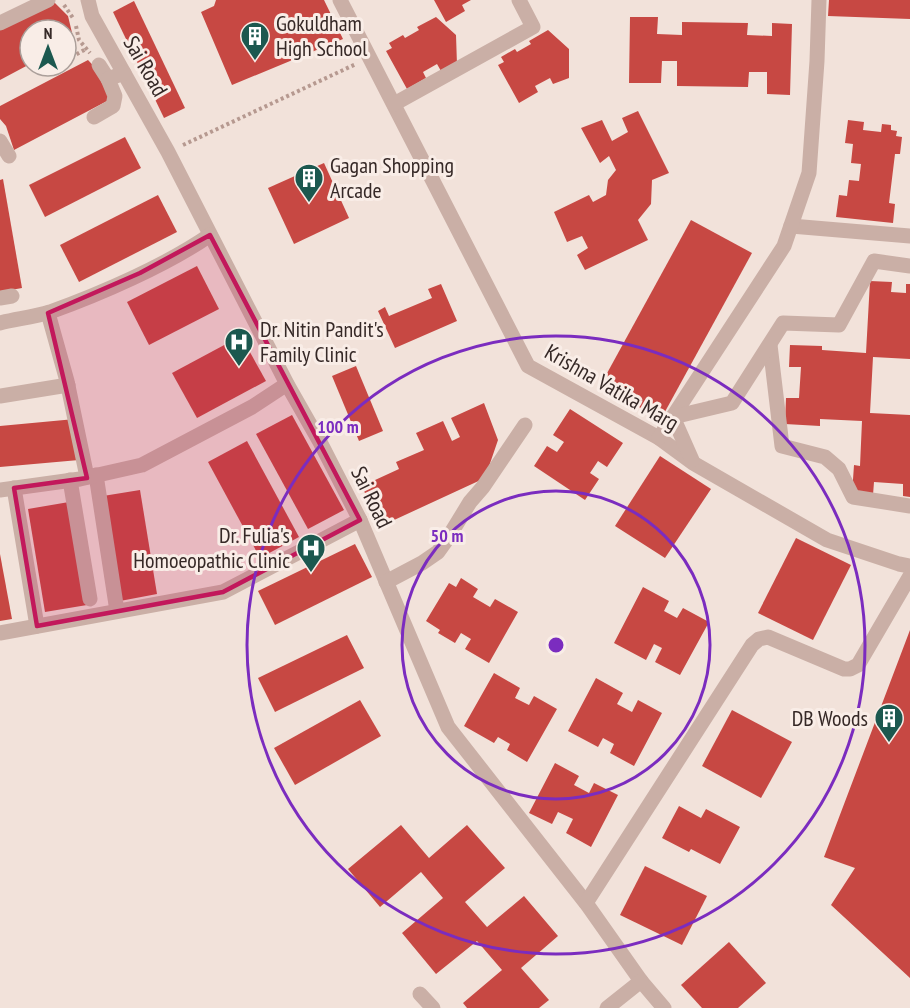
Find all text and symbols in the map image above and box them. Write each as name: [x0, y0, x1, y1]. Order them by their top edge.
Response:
place label: Gokuldham High School: [276, 9, 368, 62]
north arrow: [18, 18, 78, 78]
building icon: Gokuldham High School: [239, 20, 271, 62]
text: N: [44, 23, 52, 43]
street label: Sai Road: [118, 31, 174, 101]
place label: Gagan Shopping Arcade: [330, 151, 454, 204]
building icon: Gagan Shopping Arcade: [293, 162, 325, 204]
place label: Dr. Nitin Pandit's Family Clinic: [260, 315, 384, 368]
hospital icon: Dr. Nitin Pandit's Family Clinic: [223, 326, 255, 368]
street label: Krishna Vatika Marg: [540, 337, 684, 437]
text: 100 m: [317, 415, 359, 438]
street label: Sai Road: [345, 462, 399, 532]
place label: Dr. Fulia's Homoeopathic Clinic: [133, 521, 290, 574]
text: 50 m: [431, 524, 463, 547]
hospital icon: Dr. Fulia's Homoeopathic Clinic: [295, 532, 327, 574]
centre of rings: [546, 635, 566, 655]
building icon: DB Woods: [873, 702, 905, 744]
place label: DB Woods: [792, 704, 868, 732]

